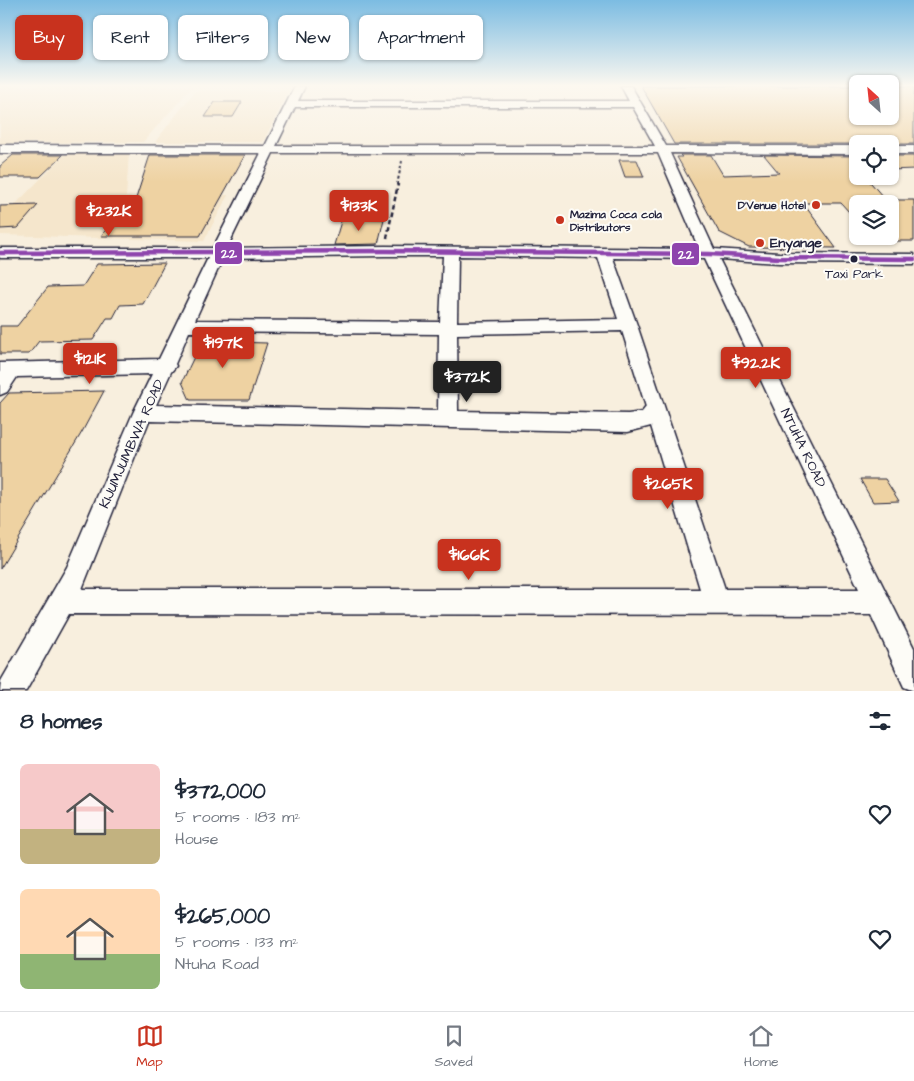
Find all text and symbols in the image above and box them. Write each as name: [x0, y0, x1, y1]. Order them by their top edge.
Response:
chip: Buy: [15, 15, 83, 60]
chip: Rent: [93, 15, 168, 60]
chip: Filters: [178, 15, 268, 60]
chip: New: [278, 15, 349, 60]
chip: Apartment: [359, 15, 483, 60]
north arrow: [849, 75, 899, 125]
map controls: [849, 75, 899, 245]
button: locate: [849, 135, 899, 185]
pin: $133K: [324, 190, 394, 232]
pin: $232K: [74, 194, 144, 237]
text: $133K: [341, 195, 377, 217]
button: layers: [849, 195, 899, 245]
place label: D'Venue Hotel: [738, 198, 806, 213]
marker: D'Venue Hotel: [810, 199, 822, 211]
text: $232K: [86, 200, 132, 222]
place label: Mazima Coca cola Distributors: [570, 207, 662, 235]
marker: Mazima Coca cola Distributors: [554, 214, 566, 226]
place label: Enyange: [770, 233, 822, 254]
marker: Enyange: [754, 237, 766, 249]
line badge: 22: [214, 241, 243, 265]
line badge: 22: [671, 242, 700, 266]
text: 22: [220, 244, 238, 264]
text: 22: [677, 245, 695, 265]
marker: Taxi Park: [849, 254, 859, 264]
place label: Taxi Park: [825, 265, 883, 283]
pin: $197K: [188, 326, 258, 369]
text: $197K: [203, 332, 243, 354]
pin: $121K: [55, 342, 125, 385]
pin: $92.2K: [715, 346, 797, 389]
text: $121K: [74, 348, 106, 370]
text: $92.2K: [732, 352, 780, 374]
pin: $372K: [432, 360, 502, 403]
text: $372K: [444, 366, 490, 388]
street label: KIJUMJUMBWA ROAD: [95, 376, 169, 512]
street label: NTUHA ROAD: [775, 405, 831, 491]
pin: $265K: [633, 468, 703, 510]
text: $265K: [643, 473, 693, 495]
pin: $166K: [434, 538, 504, 581]
text: $166K: [449, 544, 489, 566]
text: 8 homes: [20, 707, 102, 736]
icon: filters: [866, 707, 894, 735]
text: $372,000: [175, 777, 266, 806]
icon: home: [60, 784, 120, 844]
icon: heart: [866, 800, 894, 828]
text: 5 rooms · 183 m²: [175, 806, 301, 828]
text: House: [175, 828, 219, 850]
text: $265,000: [175, 902, 270, 931]
icon: home: [60, 909, 120, 969]
icon: heart: [866, 925, 894, 953]
text: 5 rooms · 133 m²: [175, 931, 298, 953]
text: Ntuha Road: [175, 953, 259, 975]
tab: Map: [136, 1022, 164, 1072]
tab: Saved: [435, 1022, 473, 1072]
tab: Home: [744, 1022, 778, 1072]

